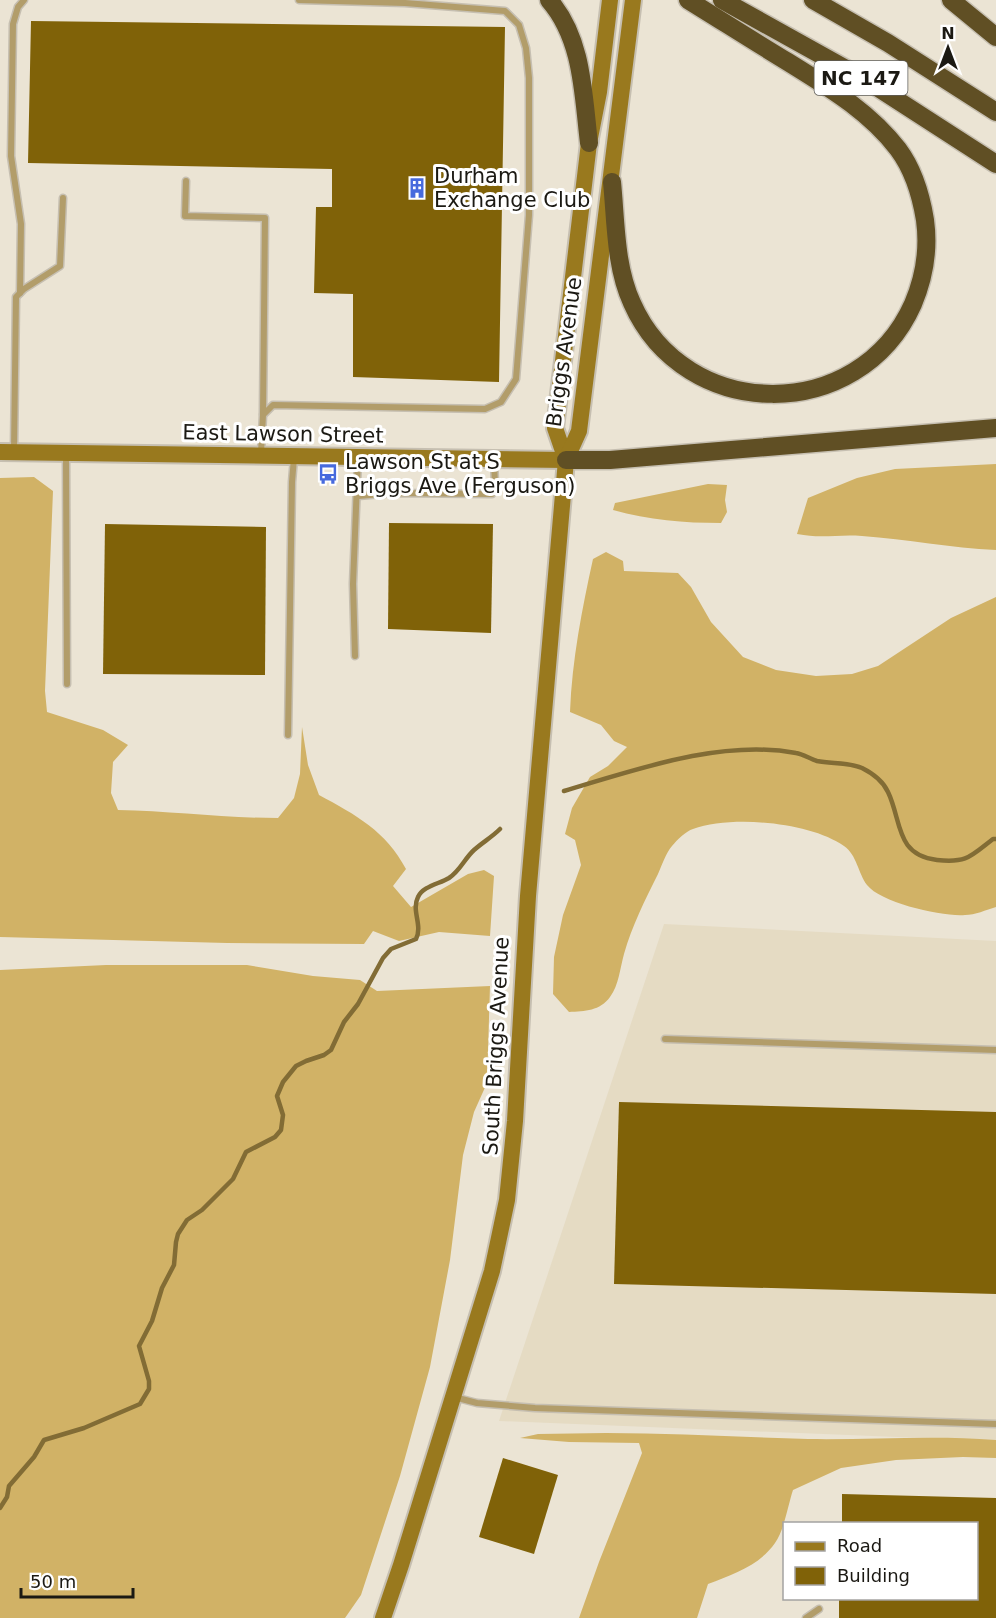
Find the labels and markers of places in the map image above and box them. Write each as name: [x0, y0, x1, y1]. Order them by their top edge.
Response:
place label: Durham Exchange Club: [434, 164, 590, 212]
building icon: Durham Exchange Club: [405, 176, 429, 200]
place label: Lawson St at S Briggs Ave (Ferguson): [345, 450, 576, 498]
bus stop icon: Lawson St at S Briggs Ave (Ferguson): [316, 462, 340, 486]

